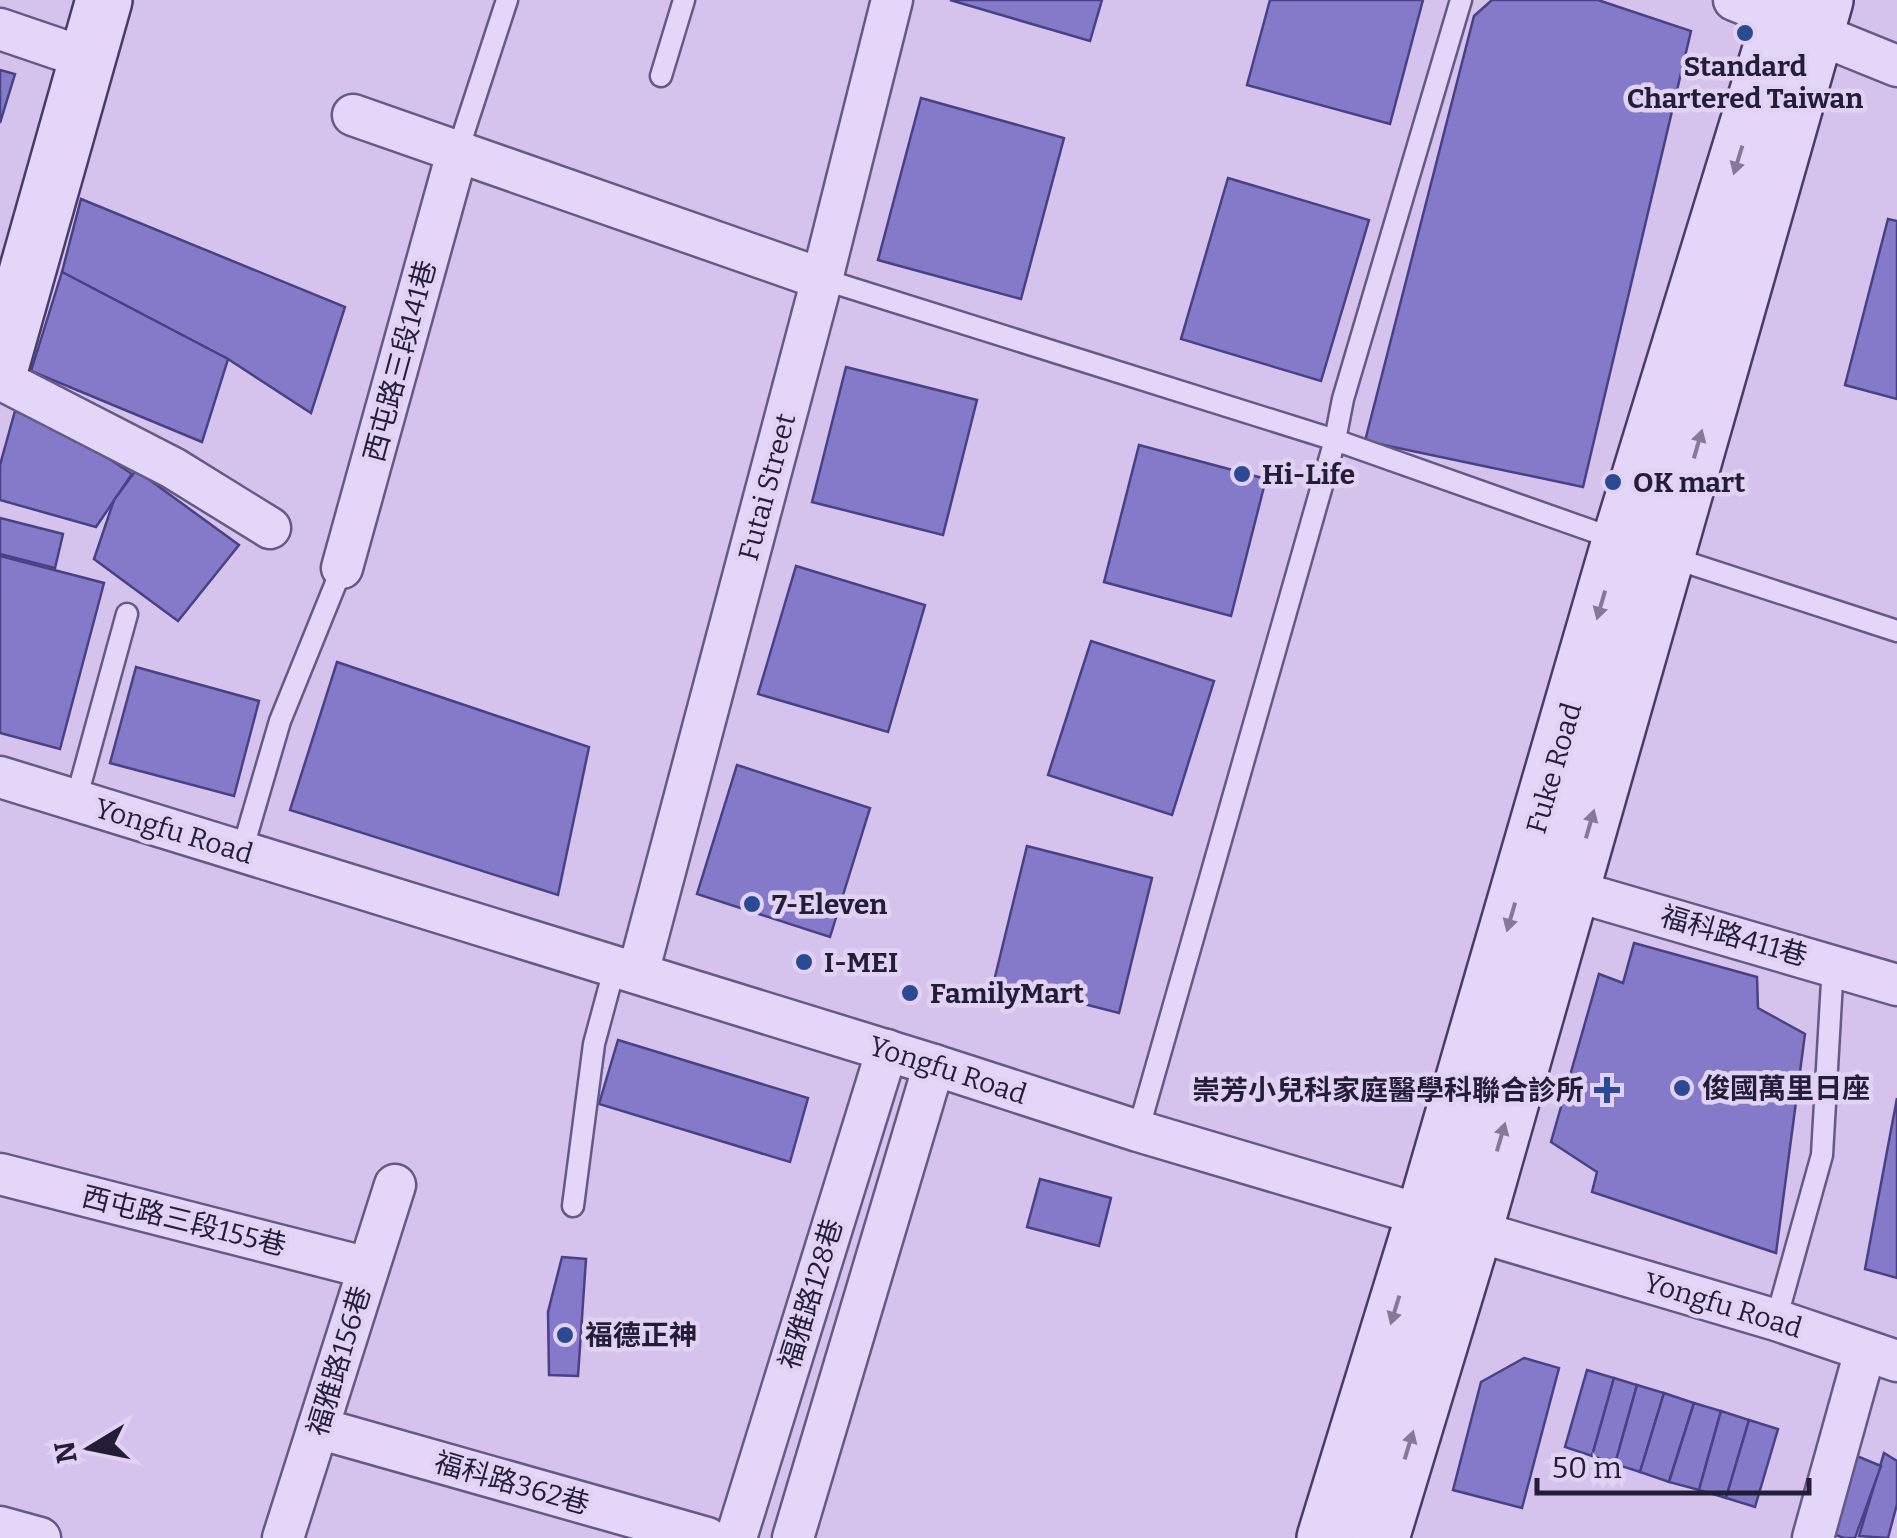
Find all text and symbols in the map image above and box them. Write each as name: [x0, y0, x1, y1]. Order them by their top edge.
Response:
marker: Standard Chartered Taiwan: [1734, 22, 1756, 44]
place label: Standard Chartered Taiwan: [1627, 50, 1863, 115]
one-way arrow: [1729, 146, 1744, 176]
street label: 西屯路三段141巷: [357, 257, 443, 465]
street label: Futai Street: [732, 410, 802, 564]
one-way arrow: [1691, 429, 1707, 460]
place label: Hi-Life: [1262, 458, 1355, 491]
marker: Hi-Life: [1231, 463, 1253, 485]
place label: OK mart: [1633, 466, 1745, 499]
marker: OK mart: [1602, 471, 1624, 493]
one-way arrow: [1593, 590, 1608, 621]
street label: Fuke Road: [1520, 699, 1588, 837]
street label: Yongfu Road: [91, 791, 257, 871]
one-way arrow: [1583, 808, 1598, 839]
place label: 7-Eleven: [772, 888, 887, 921]
marker: 7-Eleven: [741, 893, 763, 915]
street label: 福科路411巷: [1657, 899, 1811, 973]
one-way arrow: [1503, 902, 1518, 933]
place label: I-MEI: [824, 946, 898, 979]
marker: I-MEI: [793, 951, 815, 973]
place label: FamilyMart: [930, 977, 1084, 1010]
marker: FamilyMart: [899, 982, 921, 1004]
street label: Yongfu Road: [865, 1029, 1031, 1111]
place label: 俊國萬里日座: [1702, 1072, 1870, 1105]
place label: 崇芳小兒科家庭醫學科聯合診所: [1192, 1074, 1584, 1107]
marker: 崇芳小兒科家庭醫學科聯合診所: [1594, 1077, 1620, 1103]
marker: 俊國萬里日座: [1671, 1077, 1693, 1099]
one-way arrow: [1494, 1121, 1509, 1152]
street label: 西屯路三段155巷: [78, 1180, 290, 1262]
street label: 福雅路128巷: [772, 1215, 850, 1373]
street label: Yongfu Road: [1640, 1265, 1806, 1345]
street label: 福雅路156巷: [301, 1282, 377, 1440]
one-way arrow: [1387, 1295, 1402, 1325]
place label: 福德正神: [585, 1319, 697, 1352]
marker: 福德正神: [554, 1324, 576, 1346]
north arrow: [40, 1398, 140, 1498]
one-way arrow: [1402, 1429, 1417, 1459]
scale bar: [1537, 1433, 1810, 1495]
text: N: [48, 1439, 84, 1466]
street label: 福科路362巷: [431, 1445, 593, 1521]
text: 50 m: [1552, 1450, 1622, 1486]

